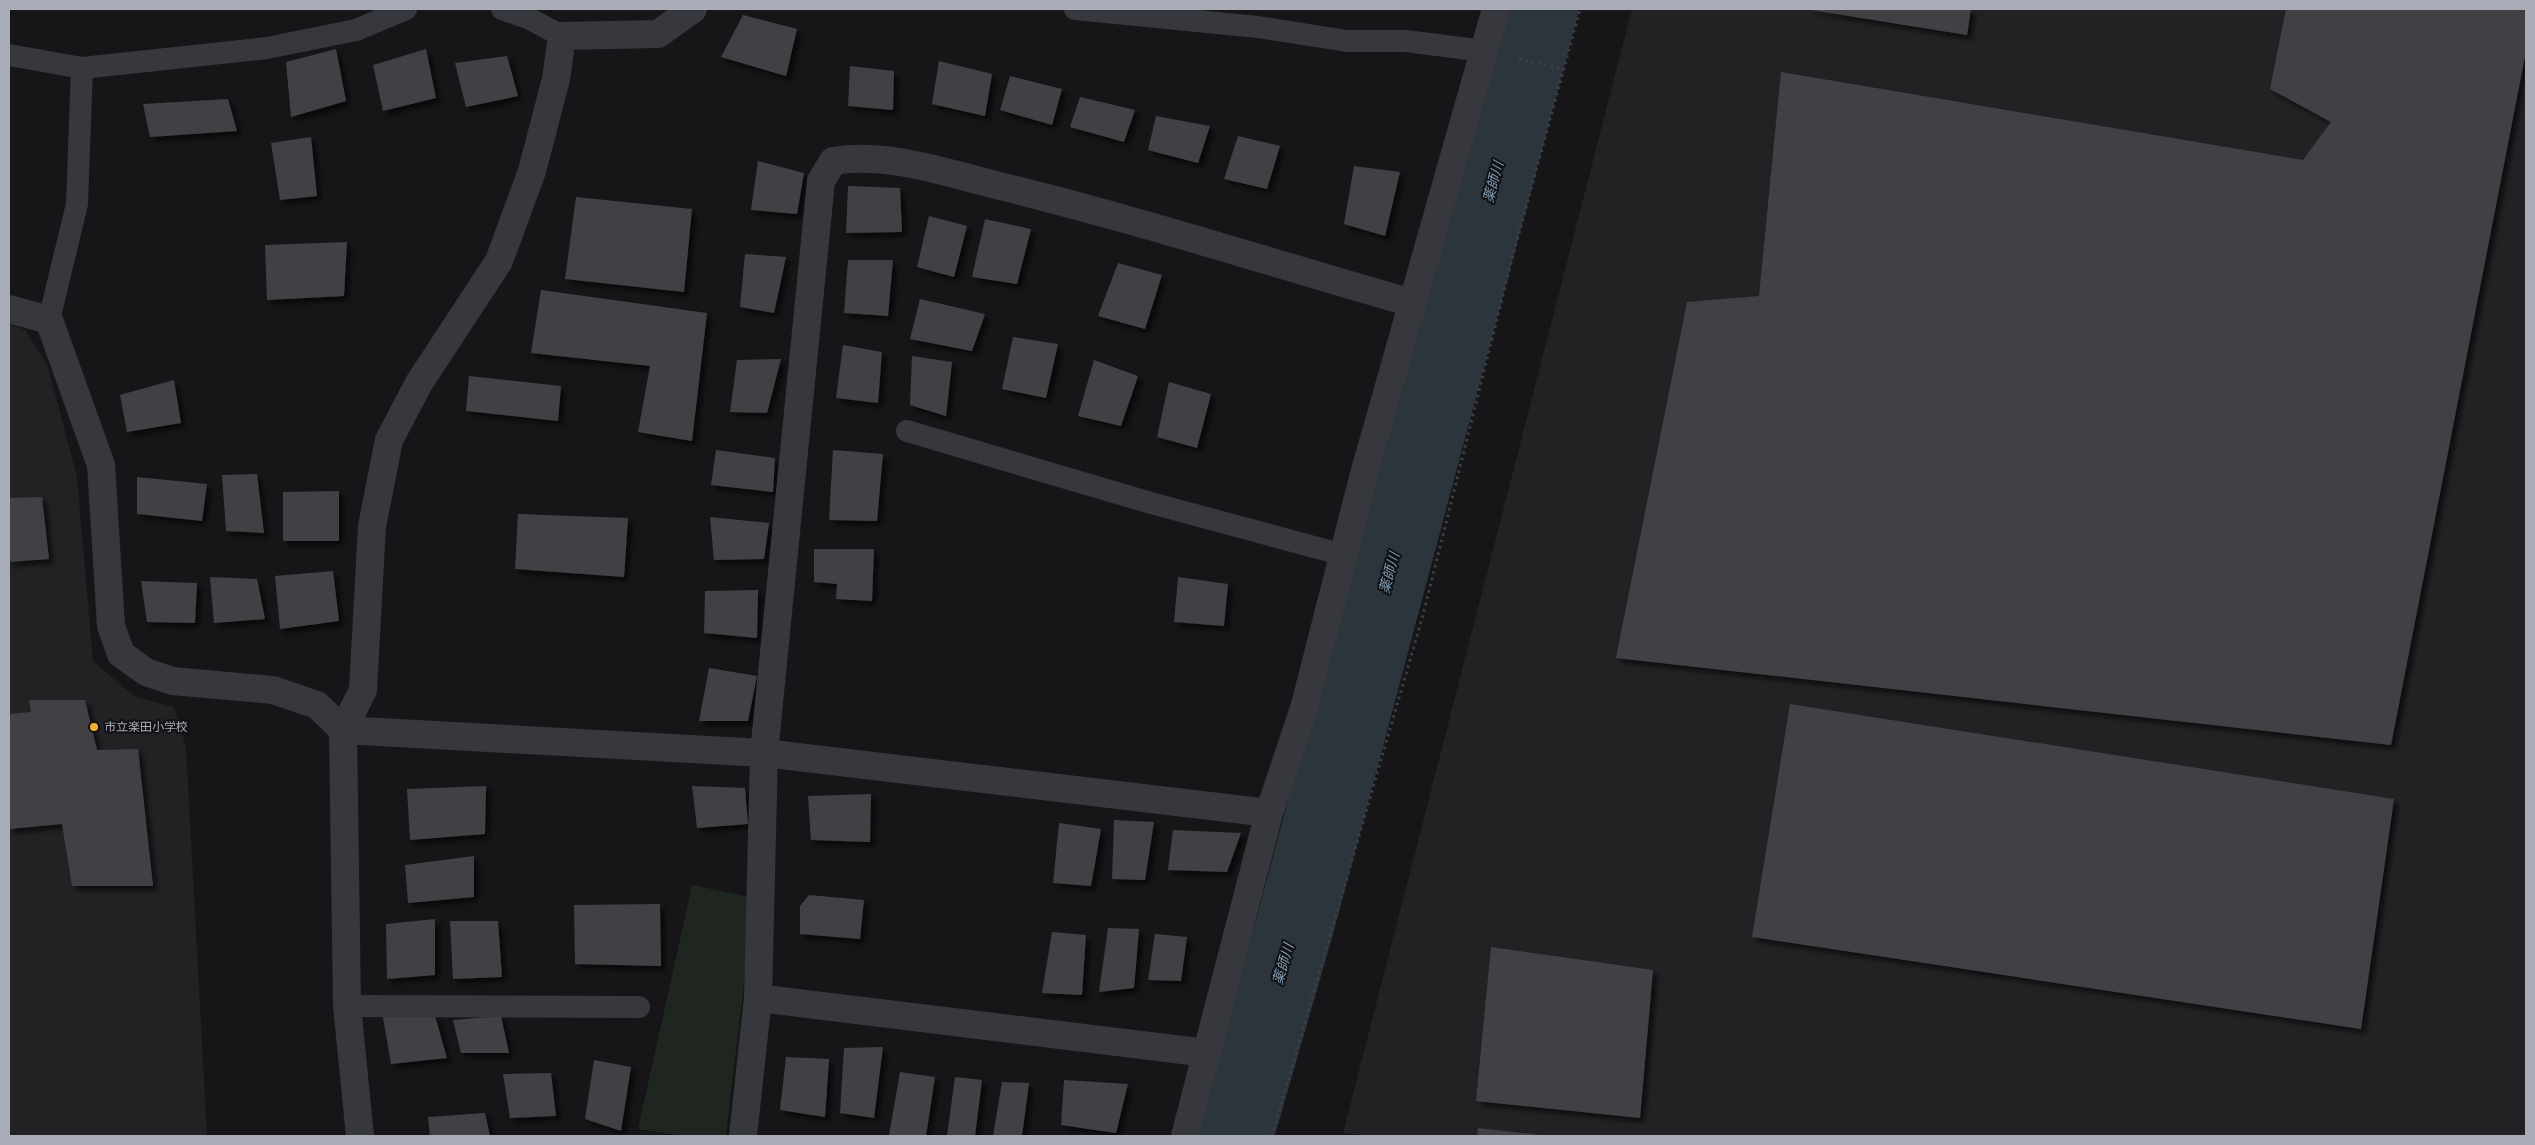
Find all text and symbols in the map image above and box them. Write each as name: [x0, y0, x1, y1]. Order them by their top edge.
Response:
water label: 薬師川: [1479, 157, 1510, 205]
water label: 薬師川: [1375, 548, 1406, 596]
place label: 市立楽田小学校: [104, 719, 188, 736]
marker: 市立楽田小学校: [88, 721, 100, 733]
water label: 薬師川: [1269, 939, 1300, 987]

